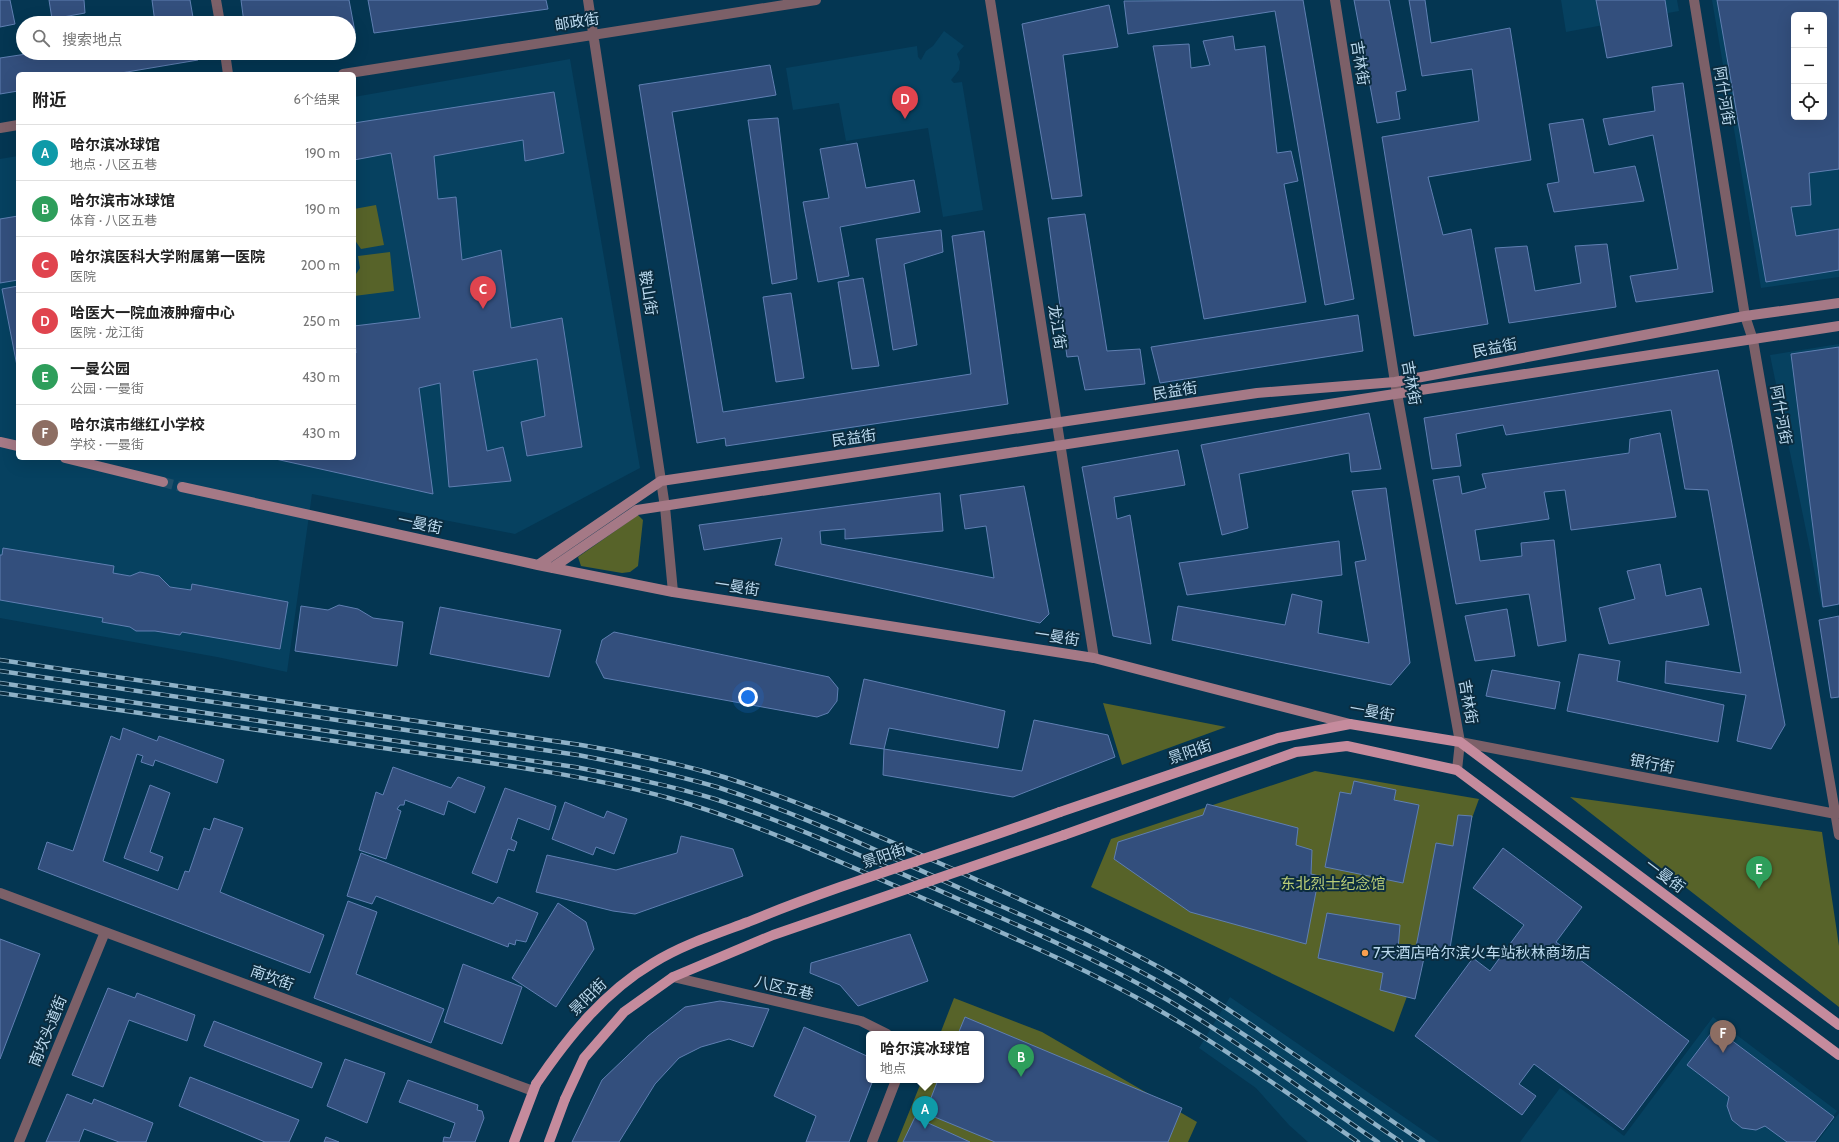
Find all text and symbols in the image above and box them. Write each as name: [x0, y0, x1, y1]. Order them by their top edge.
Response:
street label: 邮政街: [553, 10, 601, 34]
map controls: [1791, 12, 1827, 120]
button: +: [1791, 12, 1827, 48]
search box: [16, 16, 356, 60]
icon: search: [30, 27, 52, 49]
text: 搜索地点: [62, 31, 122, 49]
street label: 吉林街: [1348, 39, 1372, 87]
button: −: [1791, 48, 1827, 84]
street label: 阿什河街: [1710, 65, 1738, 127]
button: locate: [1791, 84, 1827, 120]
pin: D: [892, 86, 918, 119]
text: 附近: [32, 90, 66, 110]
text: 6个结果: [294, 91, 340, 107]
text: 哈尔滨冰球馆: [70, 136, 160, 154]
text: A: [41, 145, 49, 161]
text: 190 m: [305, 145, 340, 161]
text: 地点 · 八区五巷: [70, 156, 157, 172]
text: 哈尔滨市冰球馆: [70, 192, 175, 210]
text: B: [41, 201, 49, 217]
text: 190 m: [305, 201, 340, 217]
text: 体育 · 八区五巷: [70, 212, 157, 228]
text: 哈尔滨医科大学附属第一医院: [70, 248, 265, 266]
text: C: [41, 257, 49, 273]
text: 200 m: [301, 257, 340, 273]
text: 医院: [70, 268, 96, 284]
street label: 鞍山街: [636, 269, 660, 317]
pin: C: [470, 276, 496, 309]
street label: 龙江街: [1045, 303, 1069, 351]
text: 哈医大一院血液肿瘤中心: [70, 304, 235, 322]
text: D: [40, 313, 50, 329]
text: 250 m: [303, 313, 340, 329]
text: 医院 · 龙江街: [70, 324, 144, 340]
street label: 民益街: [1471, 335, 1519, 361]
street label: 吉林街: [1398, 359, 1424, 407]
text: 一曼公园: [70, 360, 130, 378]
text: E: [41, 369, 49, 385]
text: 430 m: [302, 369, 340, 385]
street label: 民益街: [1151, 379, 1199, 403]
text: 公园 · 一曼街: [70, 380, 144, 396]
street label: 阿什河街: [1767, 384, 1795, 446]
text: 哈尔滨市继红小学校: [70, 416, 205, 434]
text: F: [42, 425, 48, 441]
text: 430 m: [302, 425, 340, 441]
street label: 民益街: [830, 426, 878, 450]
text: 学校 · 一曼街: [70, 436, 144, 452]
street label: 一曼街: [396, 511, 444, 537]
street label: 一曼街: [713, 575, 761, 599]
street label: 一曼街: [1033, 625, 1081, 649]
street label: 吉林街: [1455, 678, 1481, 726]
your location: [738, 687, 758, 707]
street label: 一曼街: [1348, 699, 1396, 725]
street label: 景阳街: [1166, 736, 1214, 768]
street label: 银行街: [1628, 751, 1676, 777]
street label: 景阳街: [860, 840, 908, 872]
street label: 一曼街: [1642, 855, 1688, 897]
pin: E: [1746, 856, 1772, 889]
park label: 东北烈士纪念馆: [1280, 875, 1386, 893]
place label: 7天酒店哈尔滨火车站秋林商场店: [1373, 944, 1591, 962]
marker: 7天酒店哈尔滨火车站秋林商场店: [1360, 948, 1370, 958]
street label: 南坎街: [248, 962, 296, 994]
street label: 八区五巷: [753, 972, 815, 1004]
street label: 景阳街: [566, 975, 610, 1019]
street label: 南坎头道街: [26, 993, 70, 1069]
pin: F: [1710, 1020, 1736, 1053]
popup: [866, 1031, 984, 1083]
text: 哈尔滨冰球馆: [880, 1040, 970, 1058]
pin: B: [1008, 1044, 1034, 1077]
text: 地点: [880, 1060, 906, 1076]
pin: A: [912, 1096, 938, 1129]

